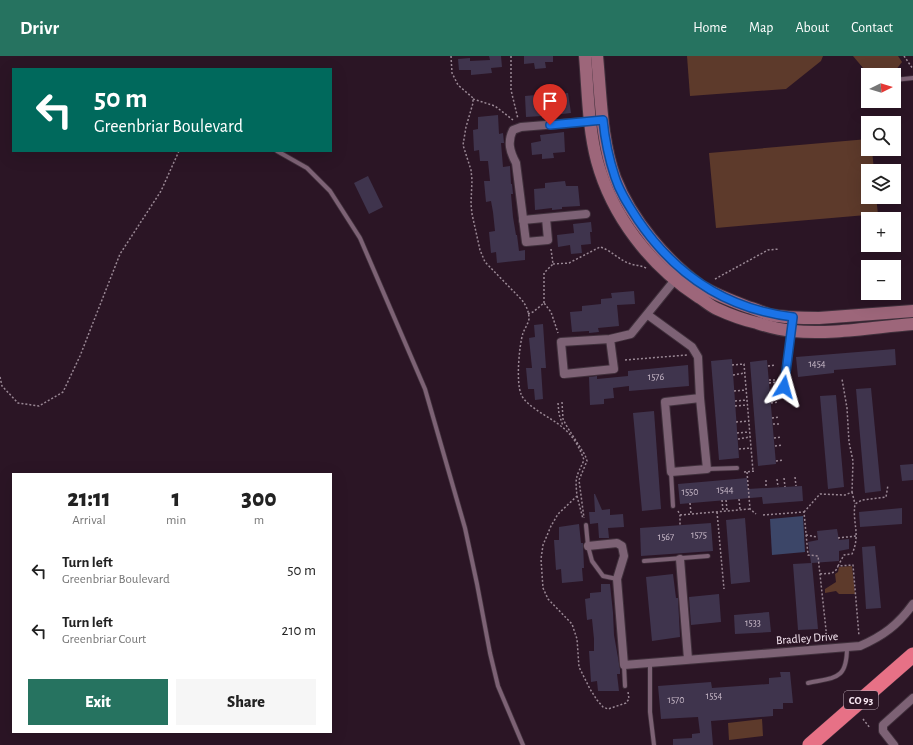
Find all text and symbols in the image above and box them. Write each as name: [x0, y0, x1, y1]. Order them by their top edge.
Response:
text: Drivr: [20, 19, 59, 38]
text: Home: [693, 21, 727, 35]
text: Map: [749, 21, 773, 35]
text: About: [795, 21, 829, 35]
text: Contact: [851, 21, 893, 35]
north arrow: [861, 68, 901, 108]
map controls: [861, 68, 901, 300]
icon: left: [28, 84, 80, 136]
pin: [533, 84, 567, 125]
text: 50 m: [94, 85, 148, 113]
icon: arrive: [539, 90, 561, 112]
button: search: [861, 116, 901, 156]
text: Greenbriar Boulevard: [94, 118, 243, 136]
button: layers: [861, 164, 901, 204]
button: +: [861, 212, 901, 252]
button: −: [861, 260, 901, 300]
house number: 1454: [808, 359, 826, 369]
position arrow: [763, 366, 805, 408]
house number: 1576: [648, 372, 665, 382]
house number: 1544: [716, 485, 734, 495]
text: 21:11: [67, 487, 111, 511]
text: 1: [172, 487, 180, 511]
text: 300: [241, 487, 277, 511]
house number: 1550: [681, 487, 699, 497]
text: Arrival: [72, 514, 106, 527]
text: min: [166, 514, 186, 527]
text: m: [254, 514, 264, 527]
house number: 1575: [691, 530, 707, 540]
house number: 1567: [658, 532, 674, 542]
text: Turn left: [62, 555, 113, 570]
icon: left: [28, 560, 50, 582]
text: 50 m: [287, 563, 316, 578]
text: Greenbriar Boulevard: [62, 573, 170, 586]
text: Turn left: [62, 615, 113, 630]
house number: 1533: [745, 618, 761, 628]
icon: left: [28, 620, 50, 642]
text: 210 m: [282, 623, 316, 638]
street label: Bradley Drive: [775, 630, 839, 647]
text: Greenbriar Court: [62, 633, 146, 646]
button: Exit: [28, 679, 168, 725]
button: Share: [176, 679, 316, 725]
house number: 1554: [706, 691, 722, 701]
road number: CO 93: [844, 691, 878, 709]
house number: 1570: [667, 695, 685, 705]

